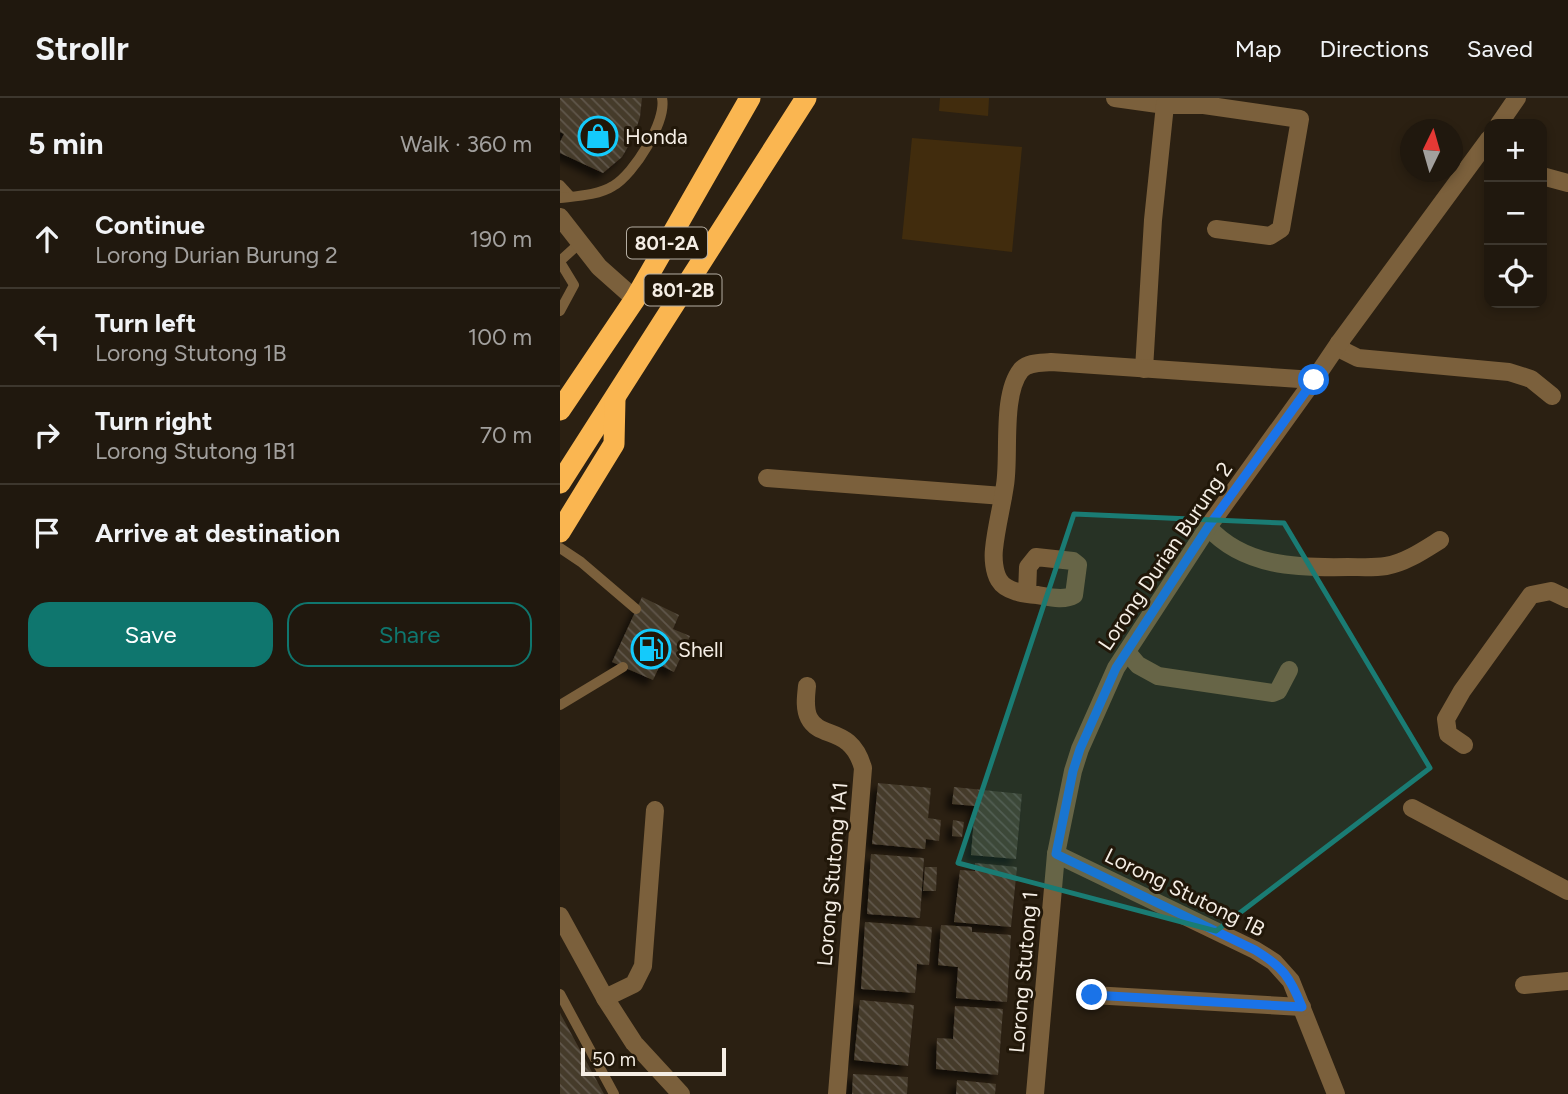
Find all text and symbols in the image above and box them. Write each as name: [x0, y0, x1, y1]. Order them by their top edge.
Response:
text: Strollr: [35, 29, 129, 68]
text: Map: [1235, 34, 1281, 63]
text: Directions: [1319, 34, 1429, 63]
text: Saved: [1467, 34, 1533, 63]
shop icon: Honda: [577, 115, 619, 157]
north arrow: [1400, 119, 1463, 182]
map controls: [1484, 119, 1547, 308]
button: +: [1484, 119, 1547, 182]
place label: Honda: [625, 124, 688, 149]
text: 5 min: [28, 125, 104, 162]
text: Walk · 360 m: [400, 130, 532, 158]
button: −: [1484, 182, 1547, 245]
text: Continue: [95, 209, 205, 241]
icon: ahead: [28, 220, 66, 258]
text: 190 m: [469, 225, 532, 253]
road number: 801-2A: [627, 228, 707, 258]
text: Lorong Durian Burung 2: [95, 241, 338, 269]
button: locate: [1484, 245, 1547, 308]
road number: 801-2B: [645, 274, 722, 306]
text: Turn left: [95, 307, 196, 339]
icon: left: [28, 318, 66, 356]
text: 100 m: [468, 323, 532, 351]
text: Lorong Stutong 1B: [95, 339, 287, 367]
route start: [1298, 364, 1329, 395]
text: Turn right: [95, 405, 212, 437]
icon: right: [28, 416, 66, 454]
text: 70 m: [480, 421, 532, 449]
text: Lorong Stutong 1B1: [95, 437, 296, 465]
street label: Lorong Durian Burung 2: [1093, 457, 1237, 655]
icon: arrive: [28, 514, 66, 552]
text: Arrive at destination: [95, 517, 340, 549]
button: Save: [28, 602, 273, 667]
button: Share: [287, 602, 532, 667]
fuel station icon: Shell: [630, 628, 672, 670]
place label: Shell: [678, 637, 723, 662]
street label: Lorong Stutong 1A1: [811, 781, 853, 967]
street label: Lorong Stutong 1B: [1101, 842, 1269, 942]
street label: Lorong Stutong 1: [1003, 890, 1043, 1054]
route end: [1076, 979, 1107, 1010]
scale bar: [581, 1045, 726, 1077]
text: 50 m: [592, 1048, 636, 1071]

